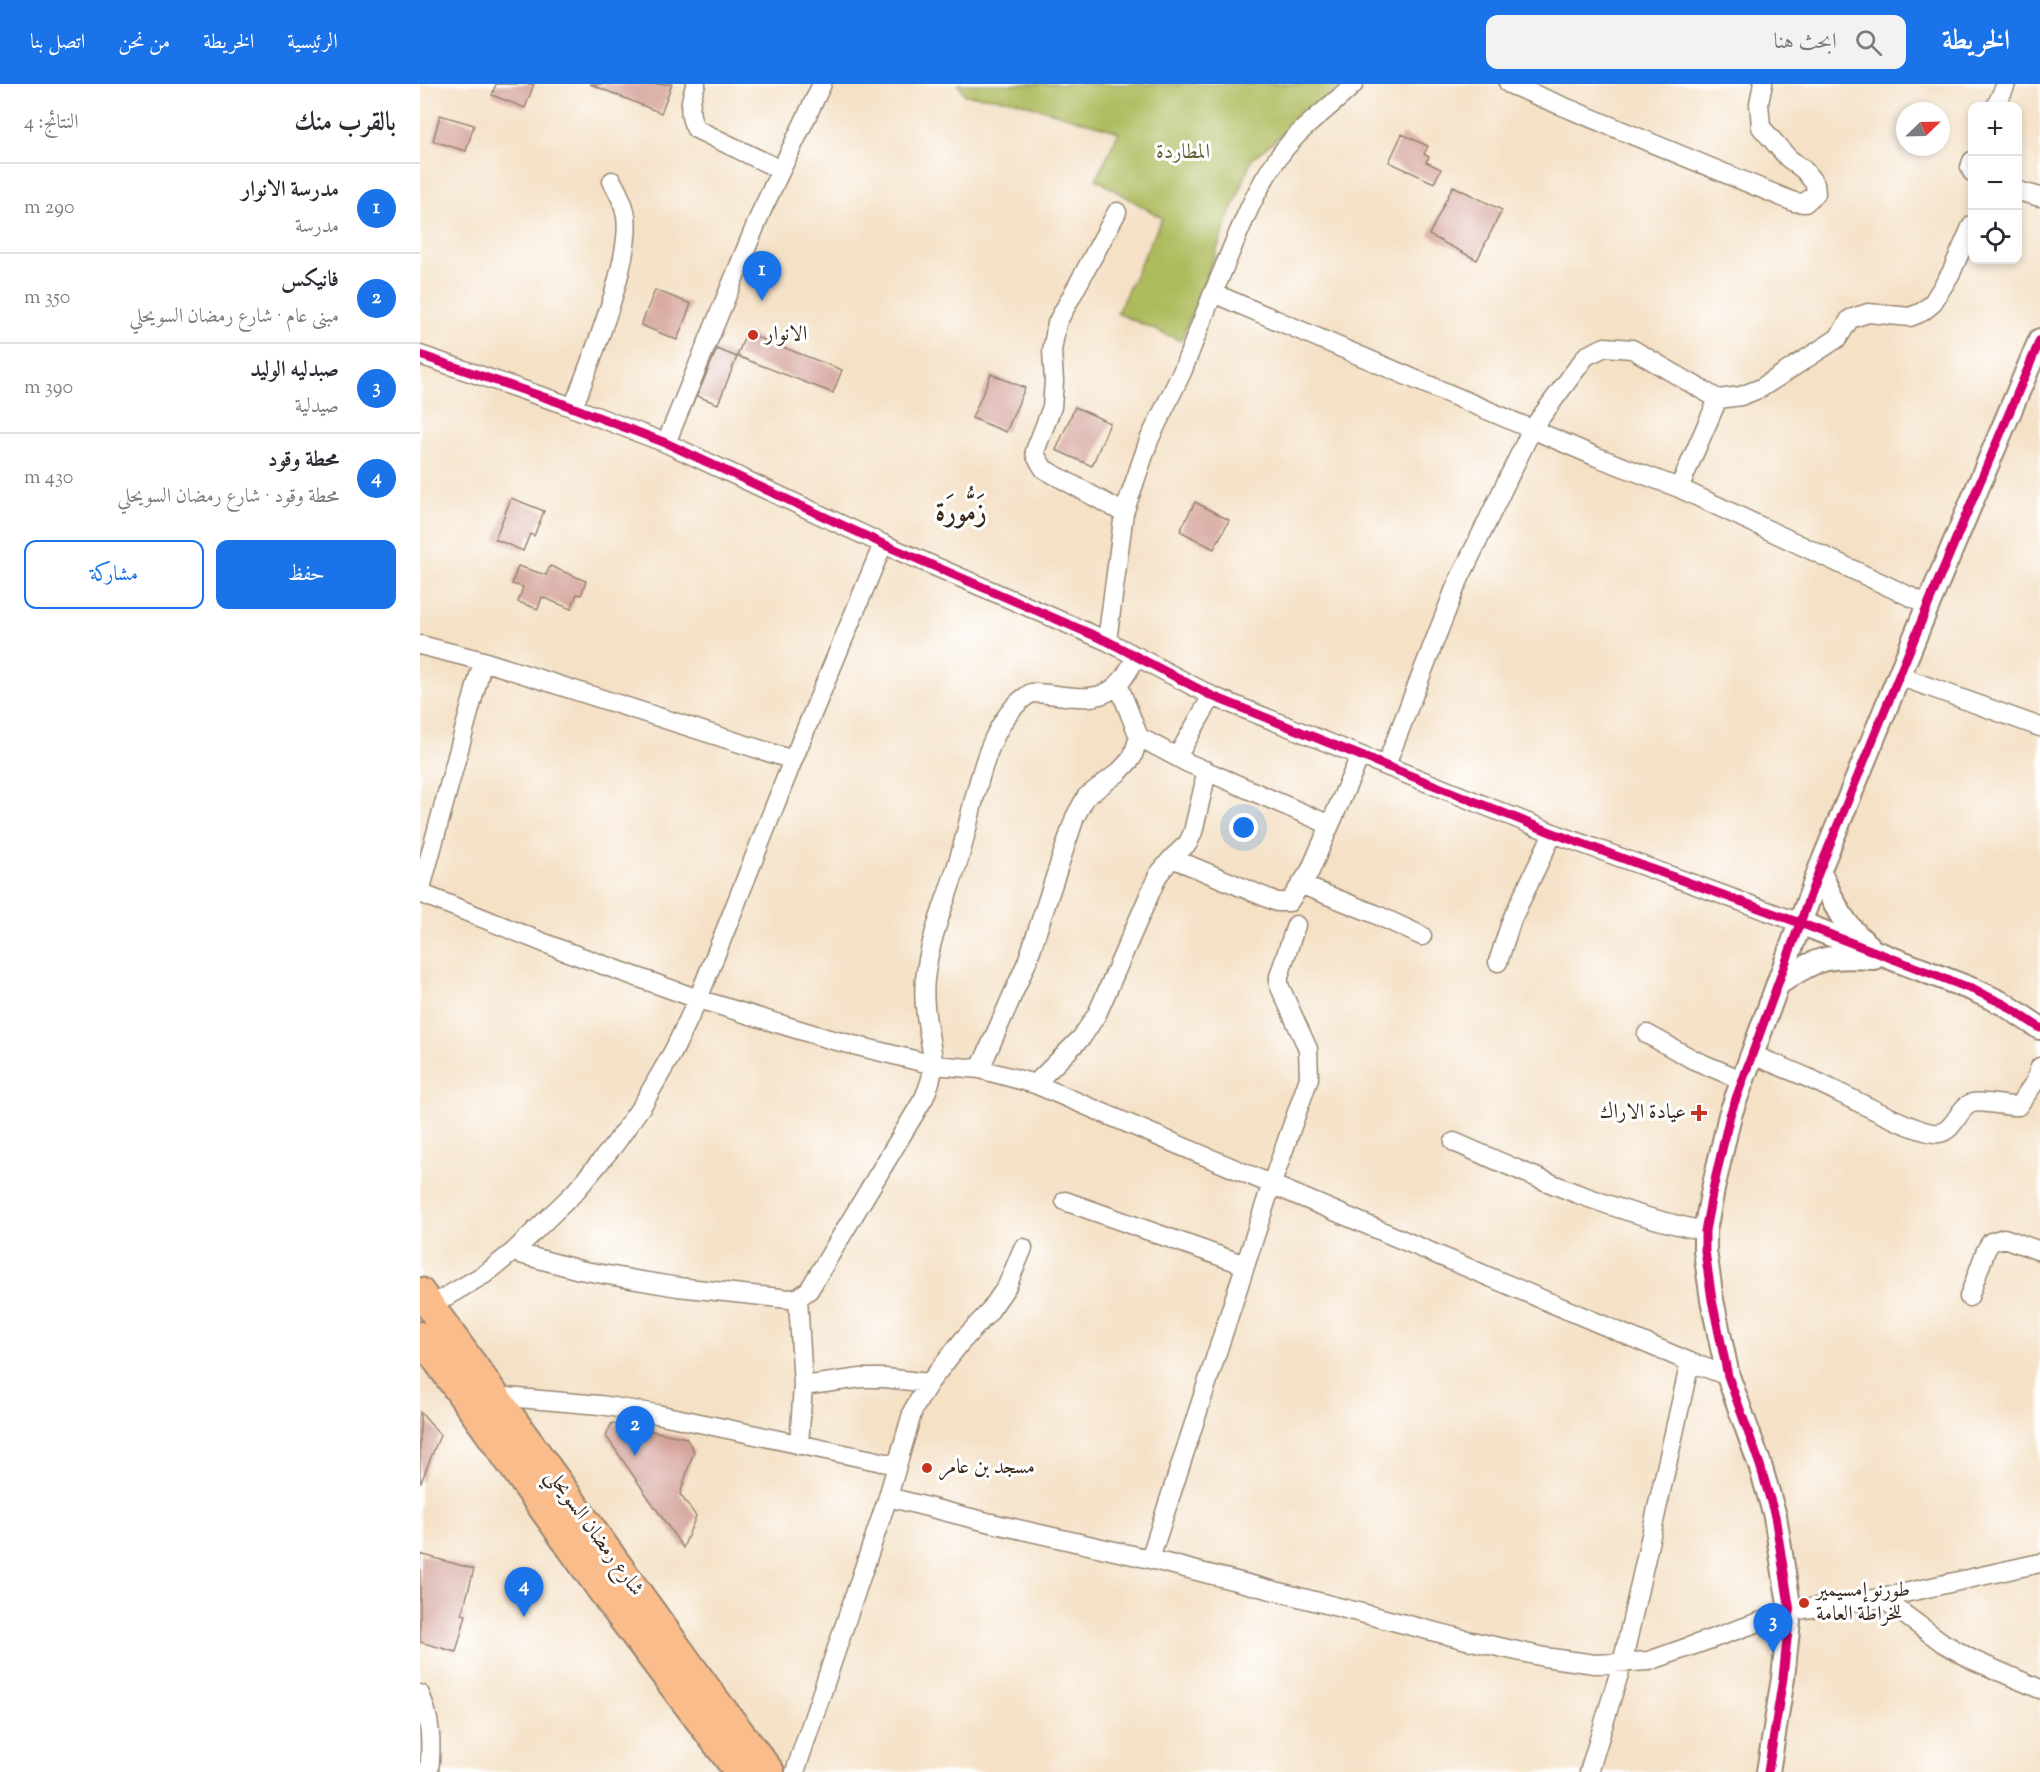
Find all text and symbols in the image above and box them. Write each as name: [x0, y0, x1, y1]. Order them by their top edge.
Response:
search box: [1486, 15, 1906, 69]
text: الخريطة: [1942, 22, 2010, 62]
icon: search: [1852, 26, 1885, 59]
text: ابحث هنا: [1774, 27, 1837, 59]
text: اتصل بنا: [30, 28, 85, 58]
text: من نحن: [118, 28, 170, 58]
text: الخريطة: [203, 28, 254, 58]
text: الرئيسية: [287, 28, 338, 58]
north arrow: [1896, 102, 1950, 156]
map controls: [1968, 102, 2022, 264]
button: +: [1968, 102, 2022, 156]
text: بالقرب منك: [294, 105, 396, 142]
text: النتائج: 4: [24, 109, 79, 138]
park label: المطاردة: [1156, 138, 1210, 168]
button: −: [1968, 156, 2022, 210]
text: مدرسة الانوار: [242, 175, 339, 207]
text: 290 m: [24, 194, 74, 223]
text: 1: [373, 194, 380, 223]
button: locate: [1968, 210, 2022, 264]
text: مدرسة: [295, 213, 339, 242]
pin: 1: [742, 252, 782, 301]
text: فانيكس: [281, 265, 339, 297]
text: 350 m: [24, 284, 70, 313]
text: 2: [372, 284, 381, 313]
text: مبنى عام · شارع رمضان السويحلي: [129, 303, 339, 332]
place label: الانوار: [763, 320, 807, 350]
marker: الانوار: [746, 328, 760, 342]
text: صبدليه الوليد: [250, 355, 339, 387]
text: 390 m: [24, 374, 73, 403]
text: 3: [372, 374, 381, 403]
text: صيدلية: [295, 393, 339, 422]
text: محطة وقود: [268, 445, 339, 477]
text: 430 m: [24, 464, 73, 493]
text: 4: [371, 464, 382, 493]
text: محطة وقود · شارع رمضان السويحلي: [117, 483, 339, 512]
district label: زَمُّورَة: [935, 485, 987, 534]
button: مشاركة: [24, 540, 204, 609]
button: حفظ: [216, 540, 396, 609]
your location: [1229, 813, 1258, 842]
place label: عيادة الاراك: [1600, 1098, 1686, 1128]
marker: عيادة الاراك: [1690, 1104, 1708, 1122]
pin: 2: [616, 1406, 654, 1456]
place label: مسجد بن عامر: [939, 1453, 1035, 1483]
marker: مسجد بن عامر: [920, 1461, 934, 1475]
street label: شارع رمضان السويحلي: [535, 1463, 650, 1604]
pin: 4: [504, 1568, 544, 1617]
place label: طورنو إمسيمير للخراطة العامة: [1814, 1576, 1910, 1630]
marker: طورنو إمسيمير للخراطة العامة: [1797, 1596, 1811, 1610]
pin: 3: [1754, 1604, 1792, 1653]

